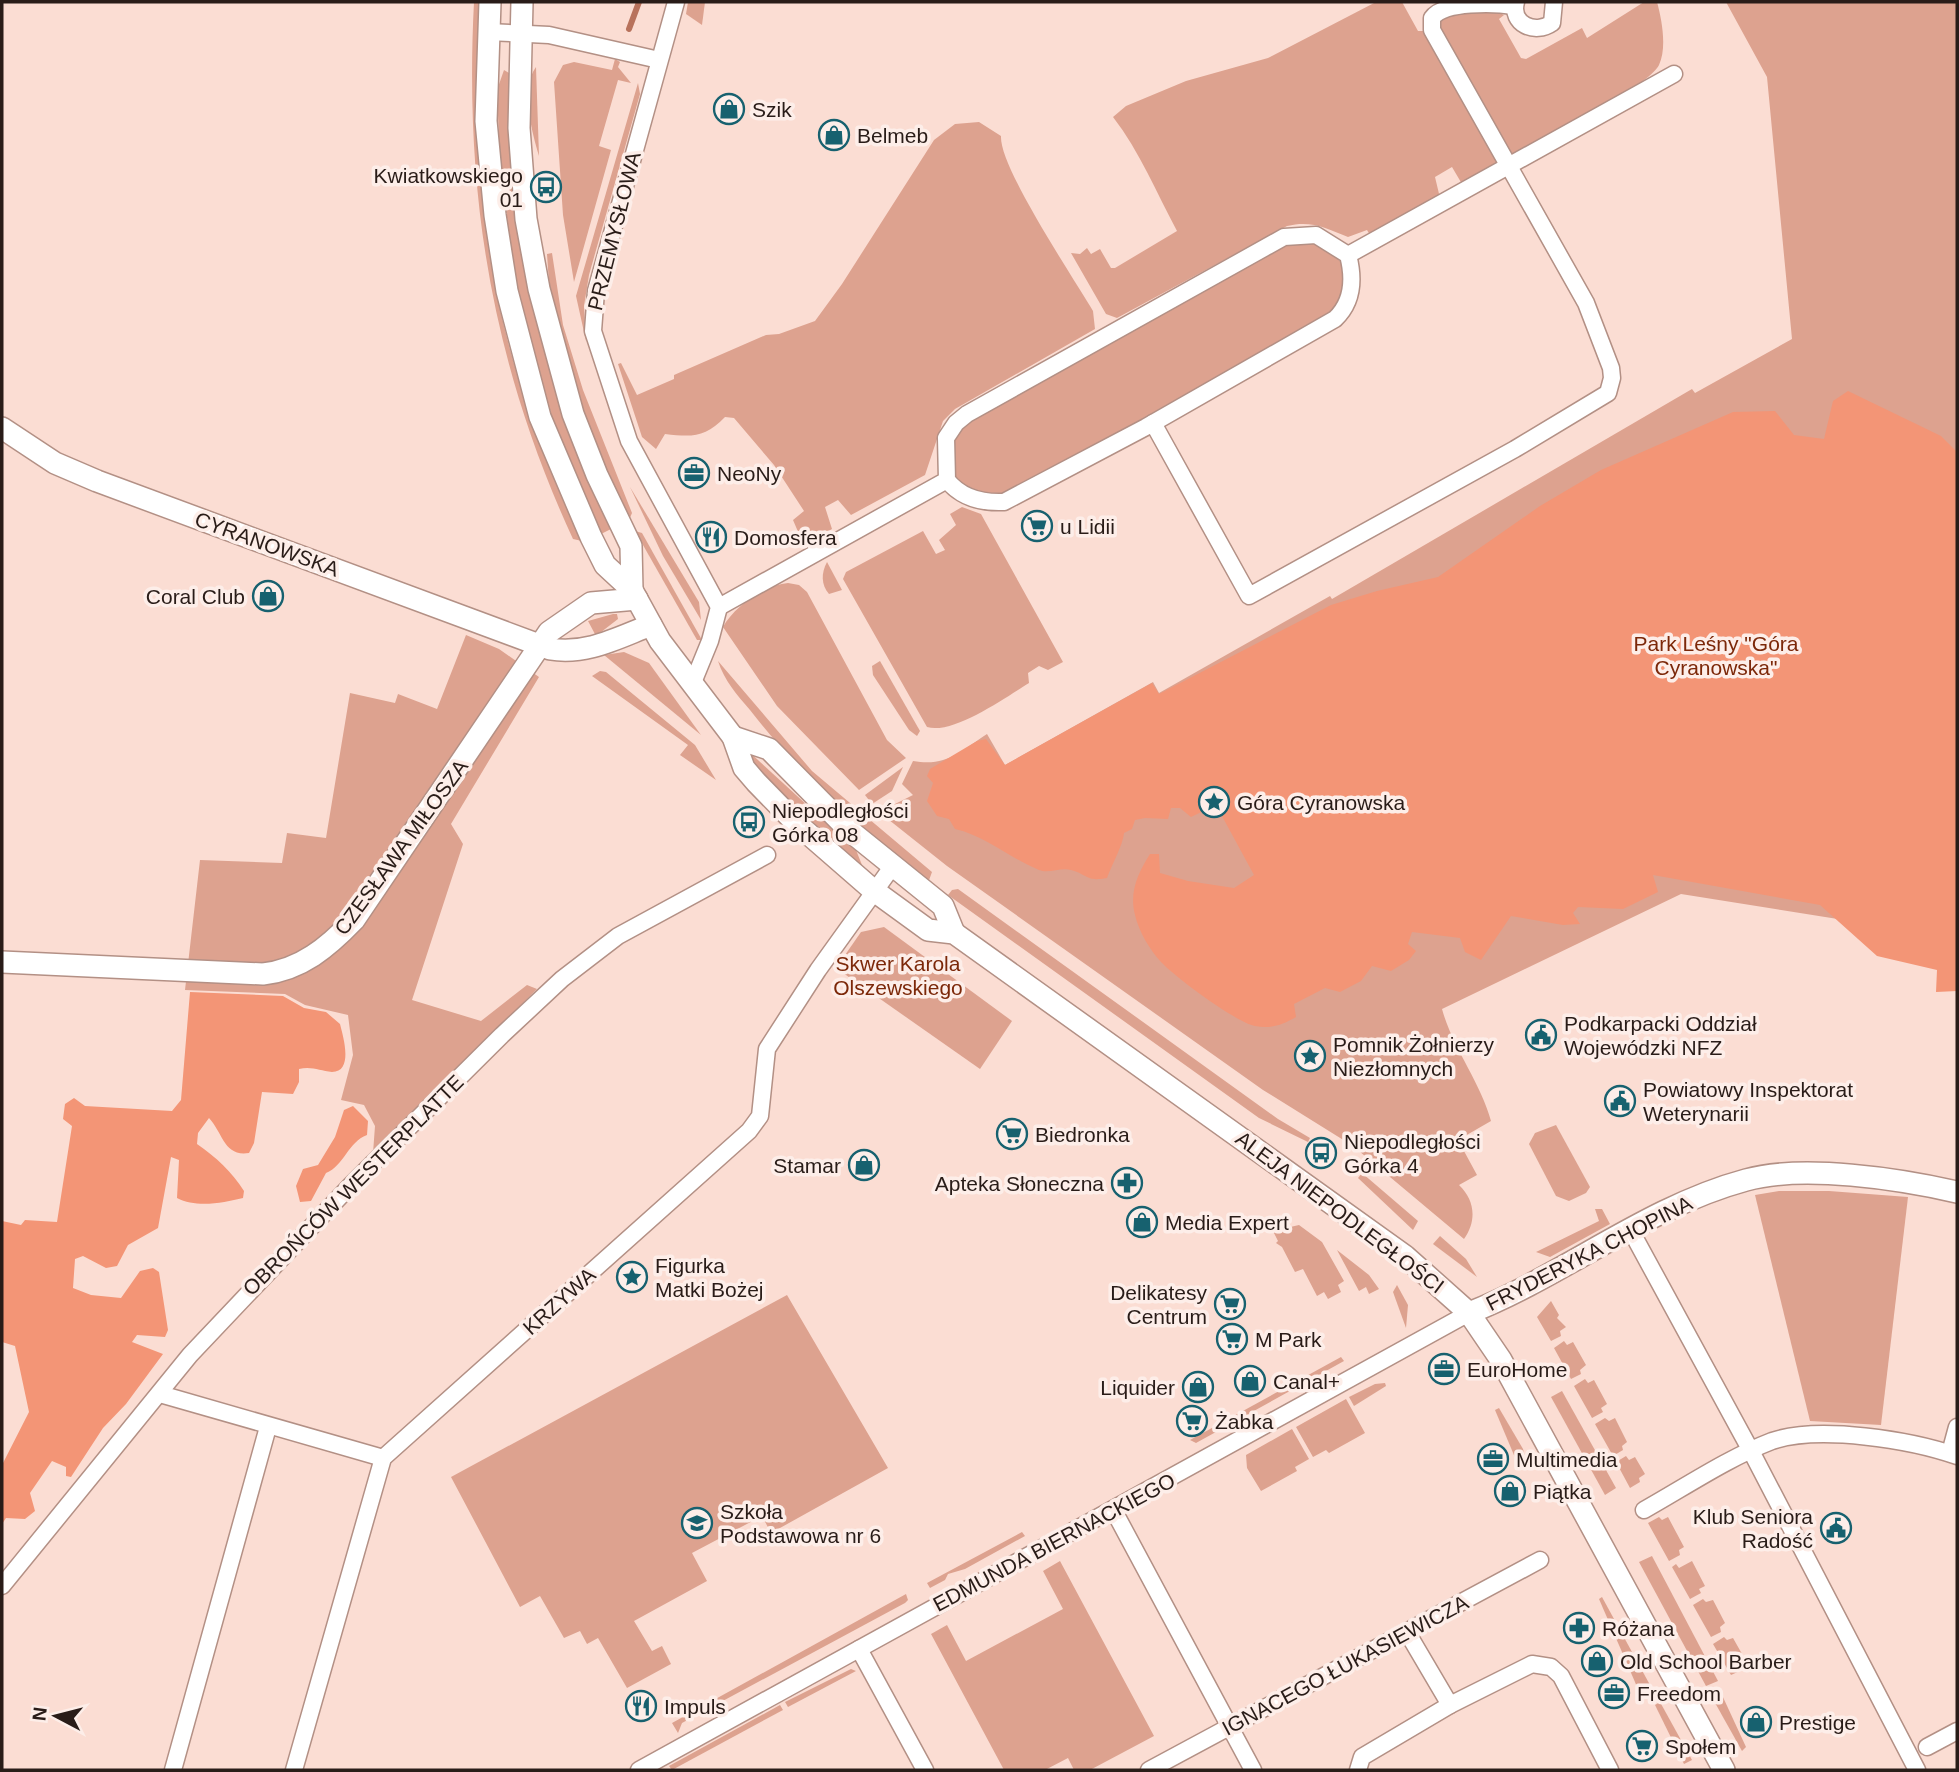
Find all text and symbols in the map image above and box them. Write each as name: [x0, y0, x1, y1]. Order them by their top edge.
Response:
shop icon: Szik: [712, 92, 746, 126]
place label: Szik: [752, 98, 792, 121]
shop icon: Belmeb: [817, 118, 851, 152]
place label: Belmeb: [857, 124, 928, 147]
street label: PRZEMYSŁOWA: [583, 149, 645, 313]
place label: Kwiatkowskiego 01: [374, 164, 523, 211]
bus stop icon: Kwiatkowskiego 01: [529, 170, 563, 204]
office icon: NeoNy: [677, 456, 711, 490]
place label: NeoNy: [717, 462, 782, 485]
street label: CYRANOWSKA: [192, 507, 342, 581]
supermarket icon: u Lidii: [1020, 509, 1054, 543]
place label: u Lidii: [1060, 515, 1115, 538]
restaurant icon: Domosfera: [694, 520, 728, 554]
place label: Domosfera: [734, 526, 837, 549]
shop icon: Coral Club: [251, 579, 285, 613]
place label: Coral Club: [146, 585, 245, 608]
park label: Park Leśny "Góra Cyranowska": [1633, 632, 1799, 679]
street label: CZESŁAWA MIŁOSZA: [330, 755, 472, 939]
place icon: Góra Cyranowska: [1197, 785, 1231, 819]
place label: Góra Cyranowska: [1237, 791, 1405, 814]
place label: Niepodległości Górka 08: [772, 799, 909, 846]
bus stop icon: Niepodległości Górka 08: [732, 805, 766, 839]
park label: Skwer Karola Olszewskiego: [833, 952, 963, 999]
place label: Podkarpacki Oddział Wojewódzki NFZ: [1564, 1012, 1757, 1059]
public building icon: Podkarpacki Oddział Wojewódzki NFZ: [1524, 1018, 1558, 1052]
place label: Pomnik Żołnierzy Niezłomnych: [1333, 1033, 1495, 1080]
place icon: Pomnik Żołnierzy Niezłomnych: [1293, 1039, 1327, 1073]
street label: OBROŃCÓW WESTERPLATTE: [238, 1070, 468, 1300]
place label: Powiatowy Inspektorat Weterynarii: [1643, 1078, 1853, 1125]
public building icon: Powiatowy Inspektorat Weterynarii: [1603, 1084, 1637, 1118]
supermarket icon: Biedronka: [995, 1117, 1029, 1151]
place label: Biedronka: [1035, 1123, 1130, 1146]
street label: ALEJA NIEPODLEGŁOŚCI: [1231, 1126, 1449, 1298]
place label: Niepodległości Górka 4: [1344, 1130, 1481, 1177]
bus stop icon: Niepodległości Górka 4: [1304, 1136, 1338, 1170]
shop icon: Stamar: [847, 1148, 881, 1182]
place label: Stamar: [773, 1154, 841, 1177]
pharmacy icon: Apteka Słoneczna: [1110, 1166, 1144, 1200]
place label: Apteka Słoneczna: [935, 1172, 1104, 1195]
street label: FRYDERYKA CHOPINA: [1482, 1191, 1696, 1315]
shop icon: Media Expert: [1125, 1205, 1159, 1239]
place label: Media Expert: [1165, 1211, 1289, 1234]
place label: Figurka Matki Bożej: [655, 1254, 764, 1301]
place icon: Figurka Matki Bożej: [615, 1260, 649, 1294]
street label: KRZYWA: [518, 1263, 600, 1339]
place label: Delikatesy Centrum: [1110, 1281, 1207, 1328]
supermarket icon: Delikatesy Centrum: [1213, 1287, 1247, 1321]
supermarket icon: M Park: [1215, 1322, 1249, 1356]
place label: M Park: [1255, 1328, 1322, 1351]
office icon: EuroHome: [1427, 1352, 1461, 1386]
place label: EuroHome: [1467, 1358, 1567, 1381]
shop icon: Canal+: [1233, 1364, 1267, 1398]
shop icon: Liquider: [1181, 1370, 1215, 1404]
place label: Canal+: [1273, 1370, 1340, 1393]
place label: Liquider: [1100, 1376, 1175, 1399]
supermarket icon: Żabka: [1175, 1404, 1209, 1438]
place label: Żabka: [1215, 1410, 1274, 1433]
office icon: Multimedia: [1476, 1442, 1510, 1476]
place label: Multimedia: [1516, 1448, 1618, 1471]
street label: EDMUNDA BIERNACKIEGO: [929, 1468, 1179, 1616]
shop icon: Piątka: [1493, 1474, 1527, 1508]
place label: Piątka: [1533, 1480, 1592, 1503]
place label: Szkoła Podstawowa nr 6: [720, 1500, 881, 1547]
place label: Klub Seniora Radość: [1693, 1505, 1813, 1552]
school or university icon: Szkoła Podstawowa nr 6: [680, 1506, 714, 1540]
public building icon: Klub Seniora Radość: [1819, 1511, 1853, 1545]
street label: IGNACEGO ŁUKASIEWICZA: [1218, 1590, 1472, 1740]
pharmacy icon: Różana: [1562, 1611, 1596, 1645]
place label: Różana: [1602, 1617, 1675, 1640]
shop icon: Old School Barber: [1580, 1644, 1614, 1678]
place label: Old School Barber: [1620, 1650, 1792, 1673]
office icon: Freedom: [1597, 1676, 1631, 1710]
north arrow: [21, 1681, 91, 1751]
place label: Freedom: [1637, 1682, 1721, 1705]
restaurant icon: Impuls: [624, 1689, 658, 1723]
place label: Impuls: [664, 1695, 726, 1718]
shop icon: Prestige: [1739, 1705, 1773, 1739]
text: N: [28, 1706, 51, 1722]
place label: Prestige: [1779, 1711, 1856, 1734]
supermarket icon: Społem: [1625, 1729, 1659, 1763]
place label: Społem: [1665, 1735, 1736, 1758]

